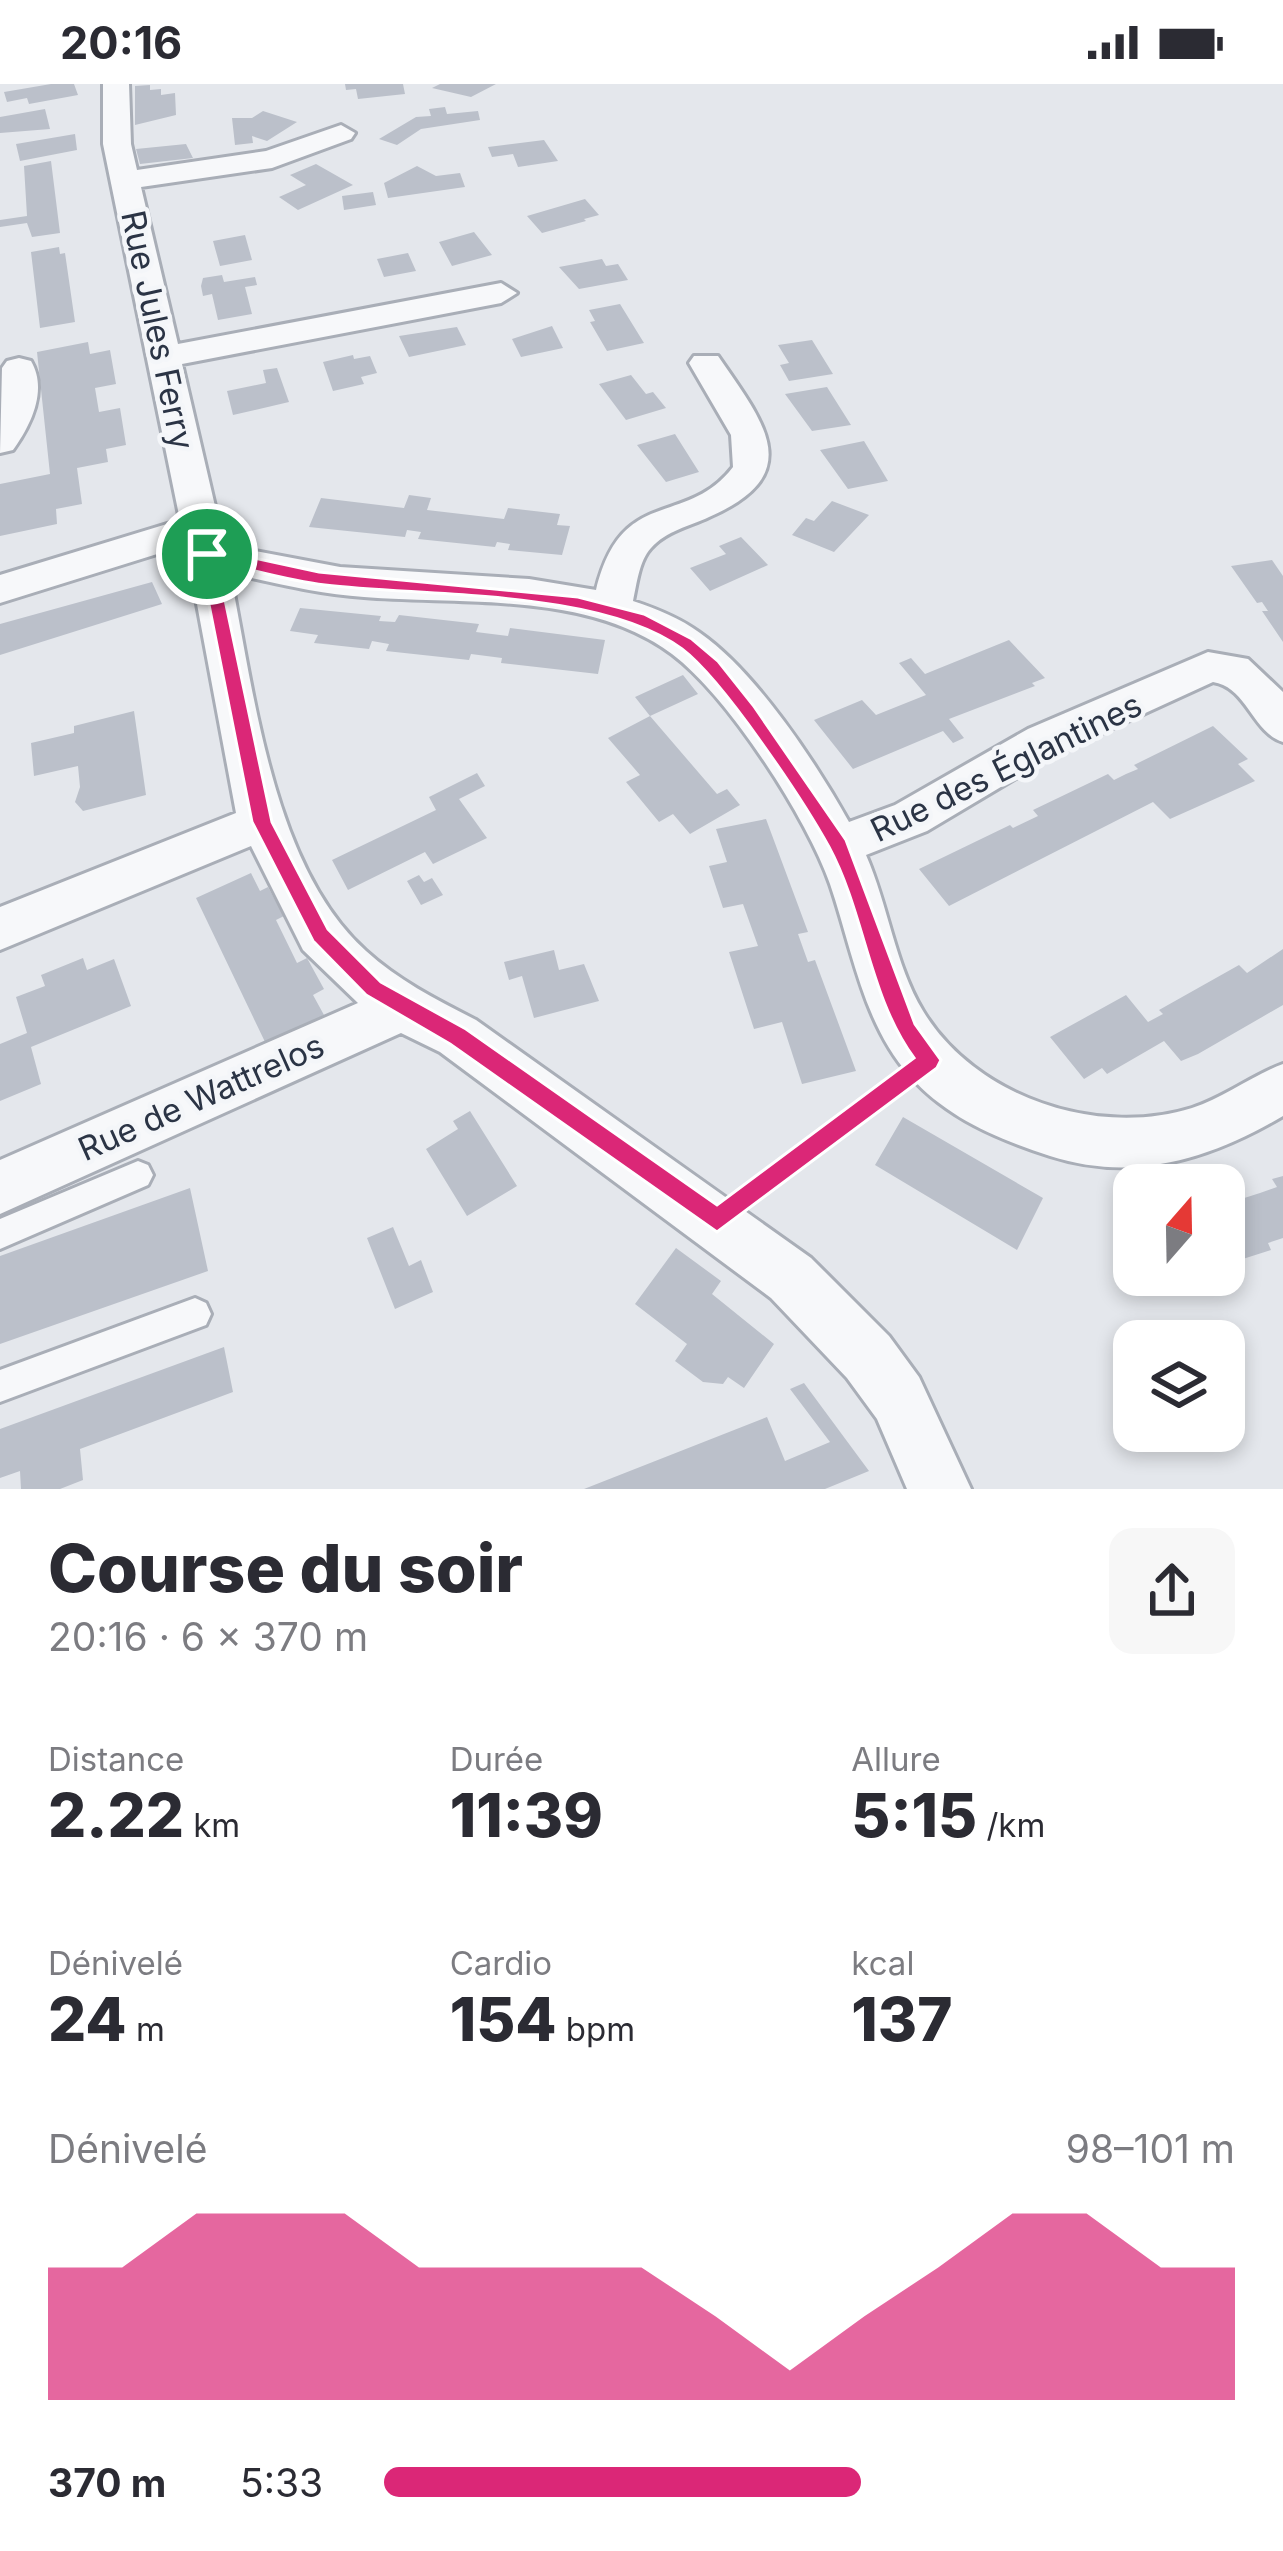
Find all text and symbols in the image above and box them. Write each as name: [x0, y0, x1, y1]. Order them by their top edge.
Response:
text: 20:16: [60, 15, 182, 70]
street label: Rue Jules Ferry: [113, 207, 203, 453]
pin: [156, 503, 258, 605]
icon: arrive: [174, 521, 240, 587]
street label: Rue des Églantines: [864, 684, 1148, 850]
street label: Rue de Wattrelos: [72, 1025, 330, 1169]
north arrow: [1113, 1164, 1245, 1296]
map controls: [1113, 1164, 1245, 1452]
button: layers: [1113, 1320, 1245, 1452]
text: Course du soir: [48, 1528, 523, 1608]
button: share: [1109, 1528, 1235, 1654]
text: 20:16 · 6 × 370 m: [48, 1613, 368, 1660]
text: Distance: [48, 1739, 184, 1779]
text: Durée: [450, 1739, 543, 1779]
text: Allure: [851, 1739, 941, 1779]
text: 2.22: [48, 1779, 184, 1851]
text: 11:39: [450, 1779, 603, 1851]
text: 5:15: [851, 1779, 977, 1851]
text: km: [184, 1805, 240, 1845]
text: /km: [977, 1805, 1045, 1845]
text: Dénivelé: [48, 1943, 183, 1983]
text: Cardio: [450, 1943, 552, 1983]
text: kcal: [851, 1943, 914, 1983]
text: 24: [48, 1983, 127, 2055]
text: 154: [450, 1983, 557, 2055]
text: 137: [851, 1983, 953, 2055]
text: m: [127, 2009, 165, 2049]
text: bpm: [557, 2009, 635, 2049]
text: Dénivelé: [48, 2125, 207, 2172]
text: 98–101 m: [1066, 2125, 1235, 2172]
text: 370 m: [48, 2459, 166, 2506]
text: 5:33: [240, 2459, 323, 2506]

